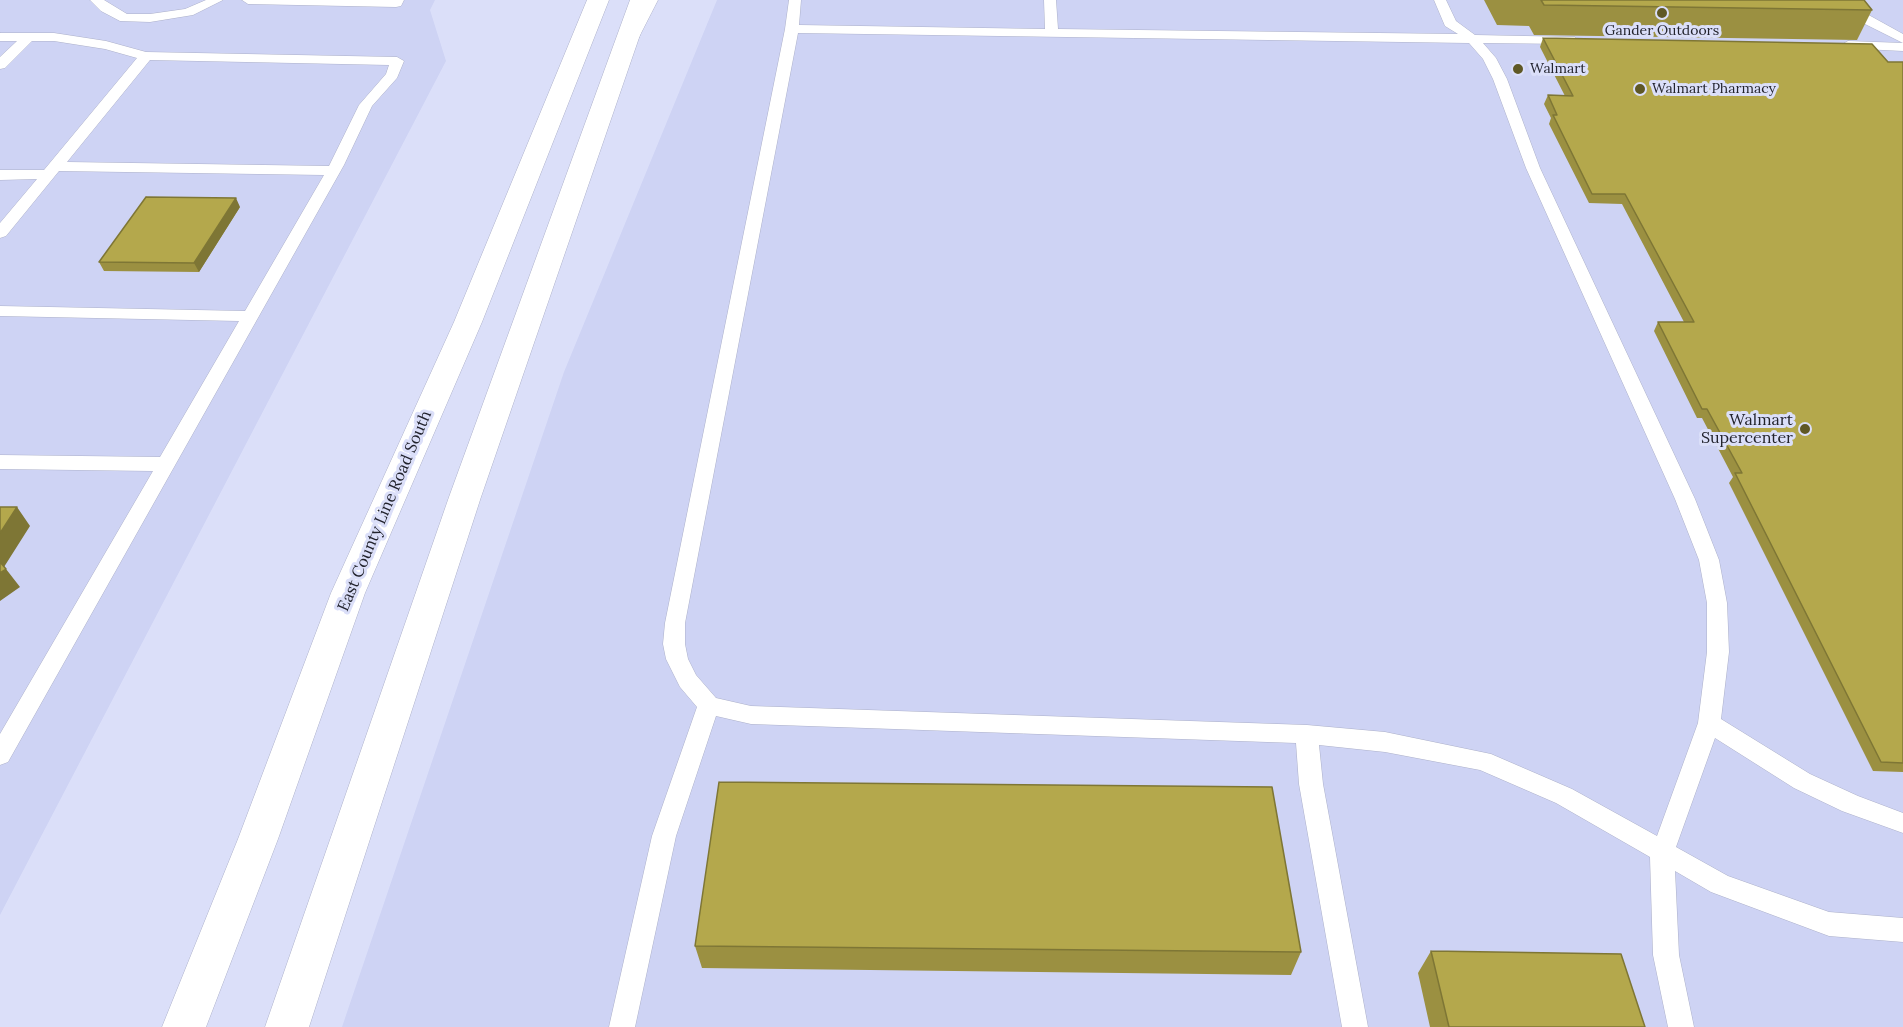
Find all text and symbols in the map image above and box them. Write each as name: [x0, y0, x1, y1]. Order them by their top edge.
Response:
marker: Gander Outdoors: [1655, 6, 1669, 20]
place label: Gander Outdoors: [1605, 23, 1719, 39]
place label: Walmart: [1530, 61, 1586, 77]
marker: Walmart: [1511, 62, 1525, 76]
place label: Walmart Pharmacy: [1652, 81, 1776, 97]
marker: Walmart Pharmacy: [1633, 82, 1647, 96]
street label: East County Line Road South: [334, 408, 436, 614]
place label: Walmart Supercenter: [1701, 410, 1793, 448]
marker: Walmart Supercenter: [1798, 422, 1812, 436]

